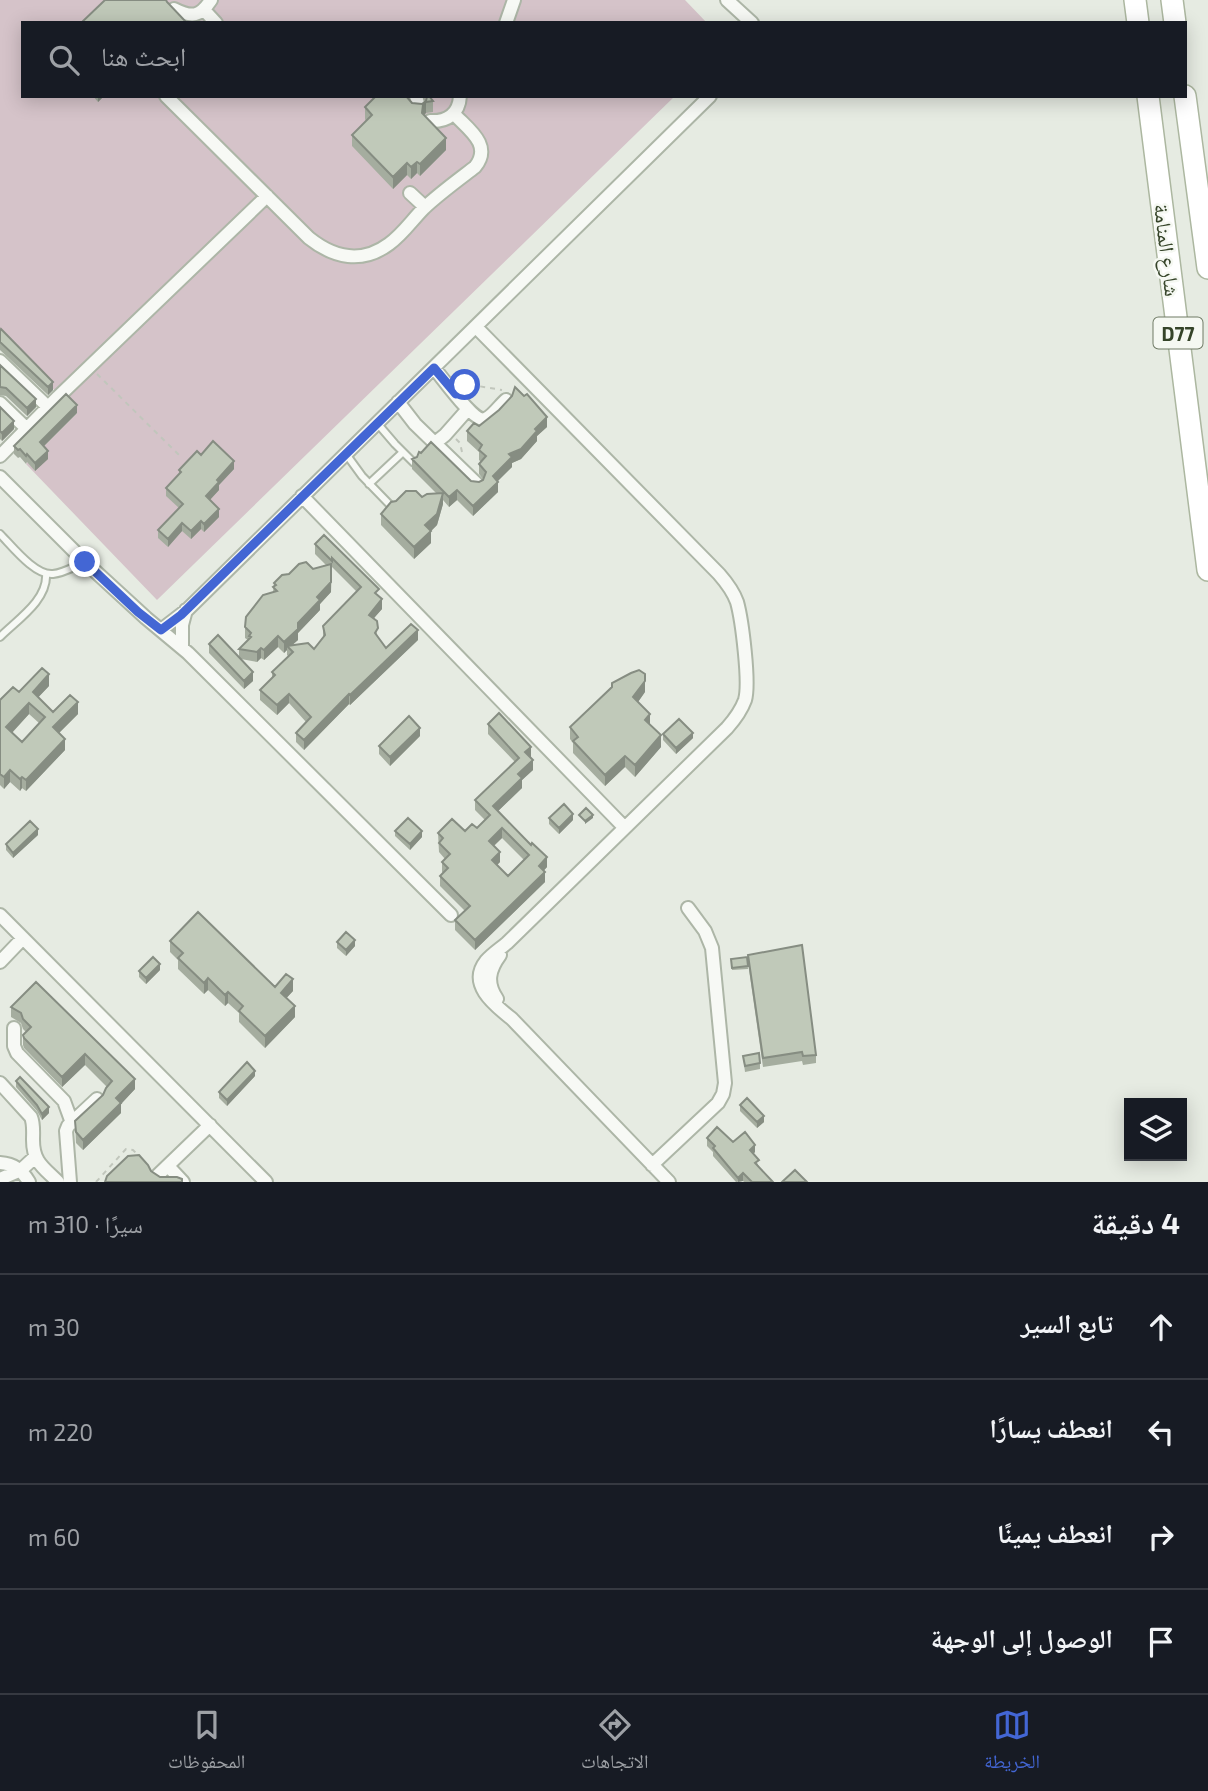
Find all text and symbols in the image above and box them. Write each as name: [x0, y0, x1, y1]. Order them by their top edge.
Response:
search box: [21, 21, 1187, 98]
text: ابحث هنا: [101, 40, 186, 71]
icon: search: [45, 41, 83, 79]
street label: شارع المنامة: [1148, 202, 1186, 298]
road number: D77: [1154, 318, 1202, 348]
route start: [449, 369, 480, 400]
route end: [69, 546, 100, 577]
map controls: [1124, 1098, 1187, 1161]
button: layers: [1124, 1098, 1187, 1161]
text: 4 دقيقة: [1091, 1204, 1180, 1240]
text: سيرًا · 310 m: [28, 1210, 143, 1238]
text: تابع السير: [1021, 1307, 1113, 1338]
icon: ahead: [1142, 1308, 1180, 1346]
text: 30 m: [28, 1313, 80, 1341]
text: انعطف يسارًا: [989, 1412, 1113, 1443]
icon: left: [1142, 1413, 1180, 1451]
text: 220 m: [28, 1418, 93, 1446]
text: انعطف يمينًا: [997, 1517, 1113, 1548]
icon: right: [1142, 1518, 1180, 1556]
text: 60 m: [28, 1523, 80, 1551]
text: الوصول إلى الوجهة: [931, 1622, 1113, 1653]
icon: arrive: [1142, 1623, 1180, 1661]
tab: المحفوظات: [168, 1706, 245, 1780]
tab: الاتجاهات: [581, 1706, 648, 1780]
tab: الخريطة: [984, 1706, 1040, 1780]

